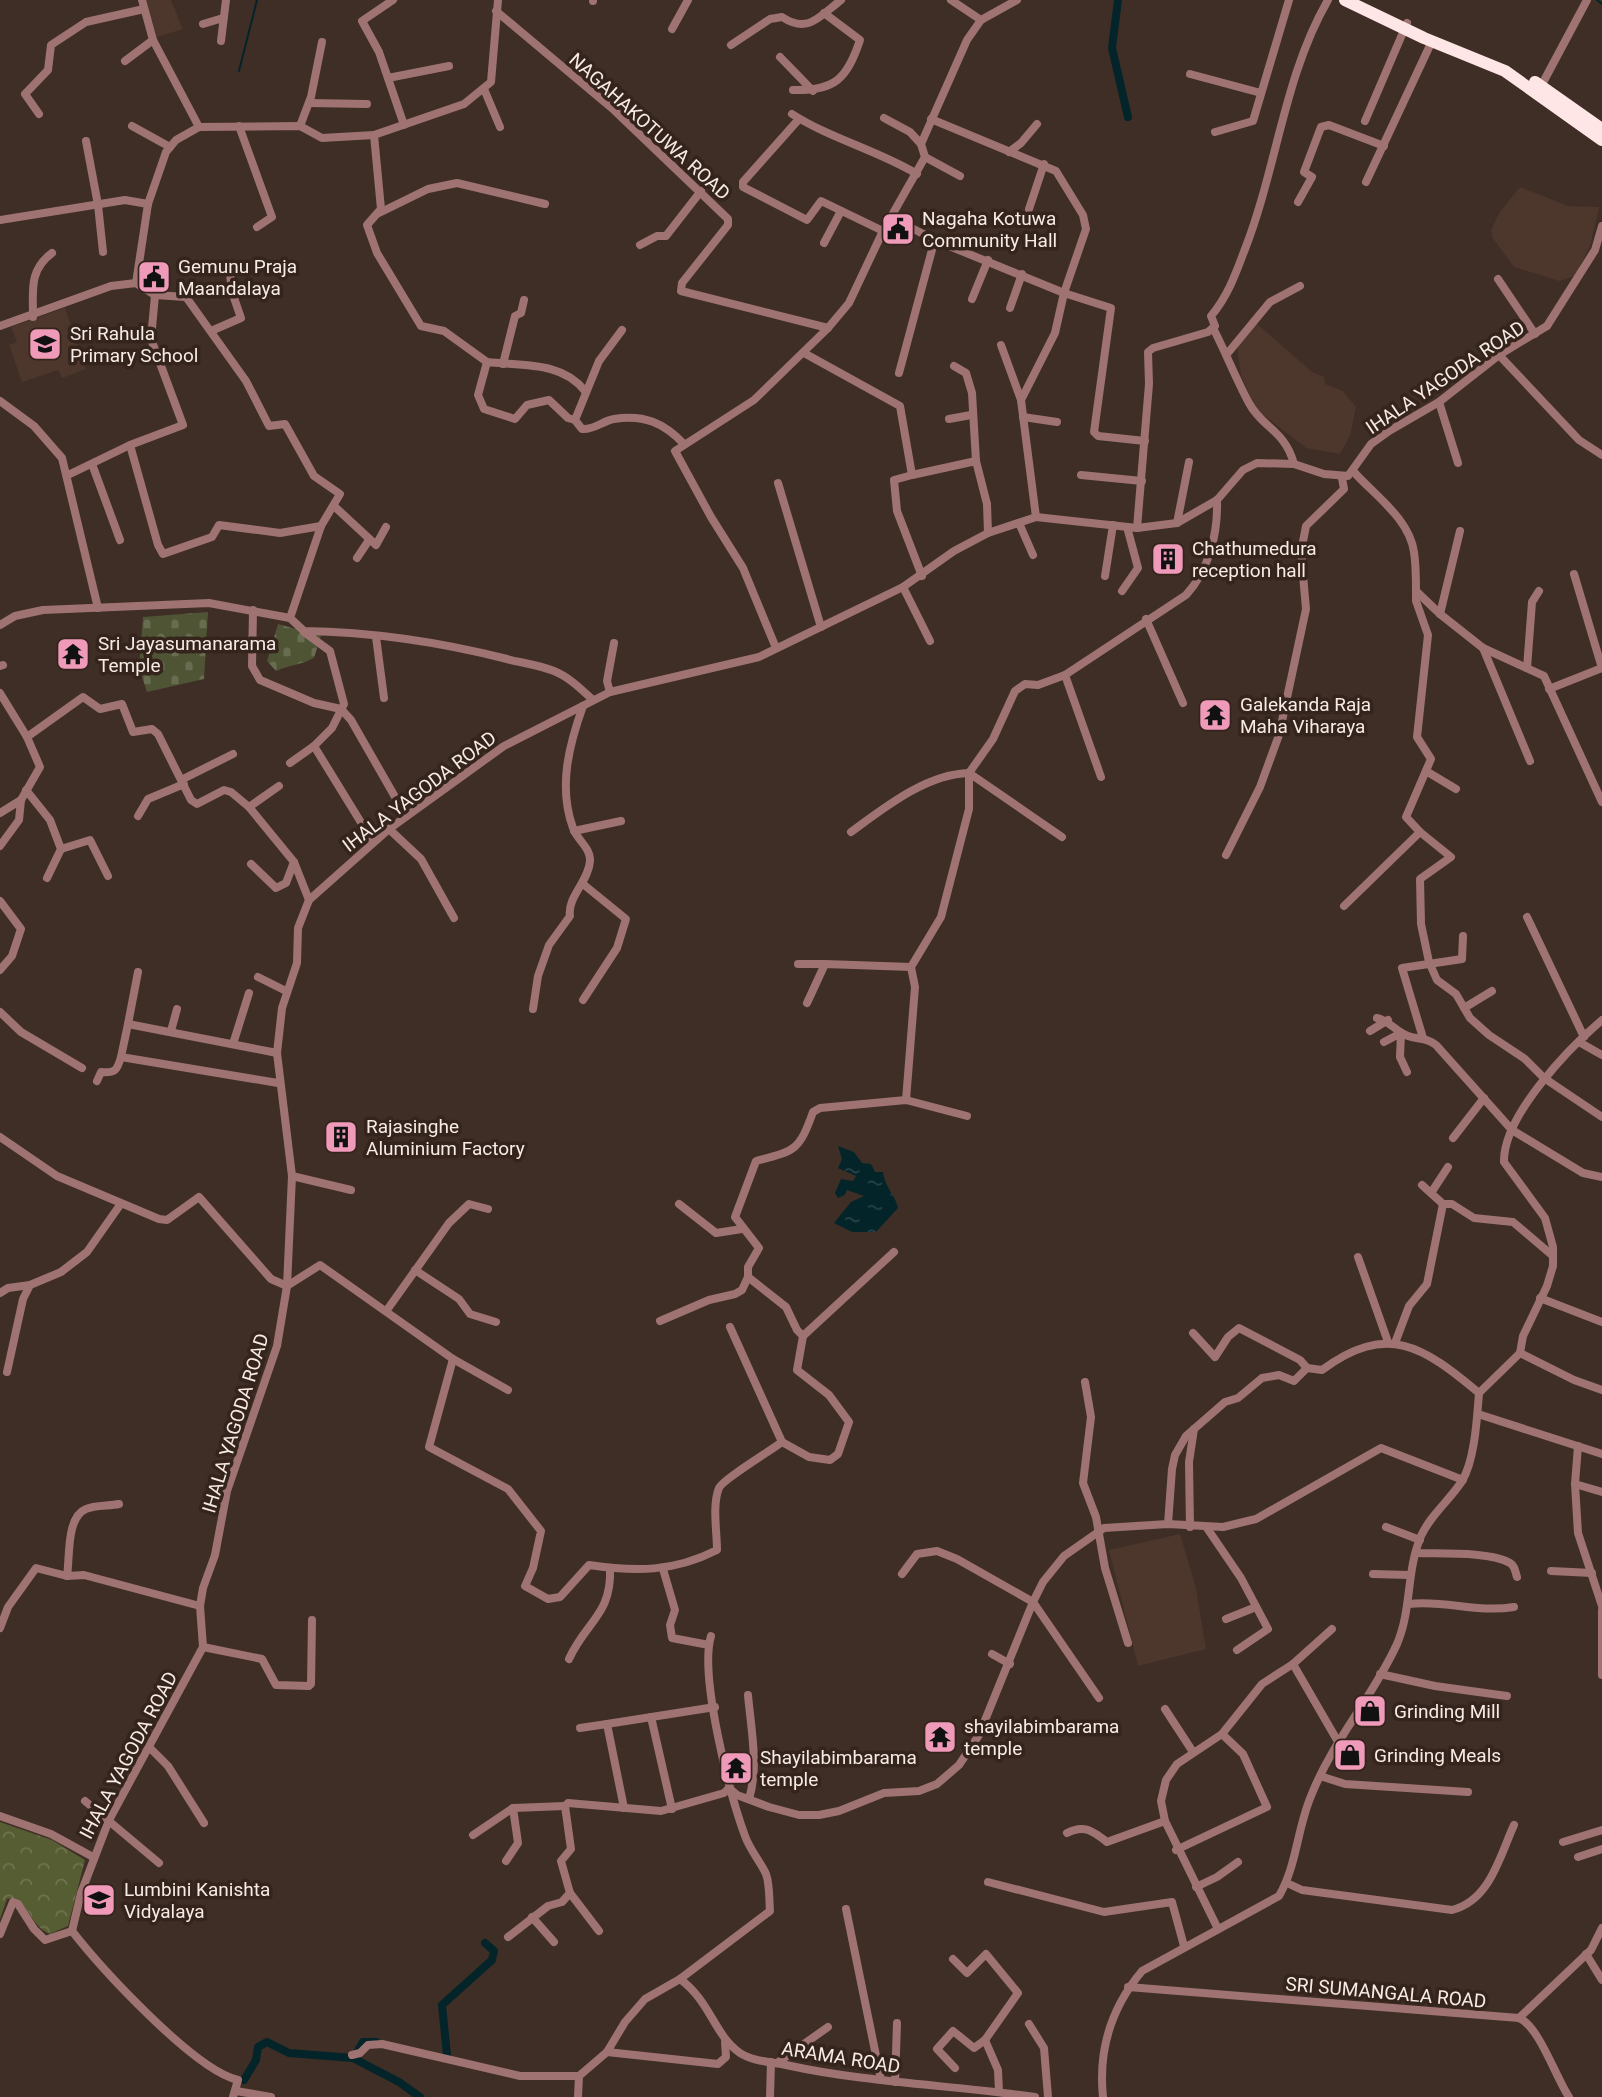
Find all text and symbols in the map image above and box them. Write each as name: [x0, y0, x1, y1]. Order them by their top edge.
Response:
street label: NAGAHAKOTUWA ROAD: [564, 48, 735, 205]
place label: Nagaha Kotuwa Community Hall: [922, 207, 1057, 252]
public building icon: Nagaha Kotuwa Community Hall: [879, 210, 917, 248]
place label: Gemunu Praja Maandalaya: [178, 255, 297, 300]
public building icon: Gemunu Praja Maandalaya: [135, 258, 173, 296]
street label: IHALA YAGODA ROAD: [1362, 316, 1529, 439]
place label: Sri Rahula Primary School: [70, 322, 198, 367]
school or university icon: Sri Rahula Primary School: [26, 325, 64, 363]
place label: Chathumedura reception hall: [1192, 537, 1317, 582]
building icon: Chathumedura reception hall: [1149, 540, 1187, 578]
place label: Sri Jayasumanarama Temple: [98, 632, 276, 677]
temple icon: Sri Jayasumanarama Temple: [54, 635, 92, 673]
place label: Galekanda Raja Maha Viharaya: [1240, 693, 1371, 738]
temple icon: Galekanda Raja Maha Viharaya: [1196, 696, 1234, 734]
street label: IHALA YAGODA ROAD: [338, 726, 501, 857]
place label: Rajasinghe Aluminium Factory: [366, 1115, 525, 1160]
building icon: Rajasinghe Aluminium Factory: [322, 1118, 360, 1156]
street label: IHALA YAGODA ROAD: [197, 1331, 274, 1516]
street label: IHALA YAGODA ROAD: [75, 1668, 182, 1843]
shop icon: Grinding Mill: [1351, 1692, 1389, 1730]
place label: Grinding Mill: [1394, 1700, 1500, 1723]
place label: shayilabimbarama temple: [964, 1715, 1119, 1760]
temple icon: shayilabimbarama temple: [921, 1718, 959, 1756]
shop icon: Grinding Meals: [1331, 1736, 1369, 1774]
place label: Grinding Meals: [1374, 1744, 1501, 1767]
place label: Shayilabimbarama temple: [760, 1746, 917, 1791]
temple icon: Shayilabimbarama temple: [717, 1749, 755, 1787]
place label: Lumbini Kanishta Vidyalaya: [124, 1878, 270, 1923]
school or university icon: Lumbini Kanishta Vidyalaya: [80, 1881, 118, 1919]
street label: SRI SUMANGALA ROAD: [1285, 1972, 1487, 2013]
street label: ARAMA ROAD: [780, 2037, 902, 2078]

